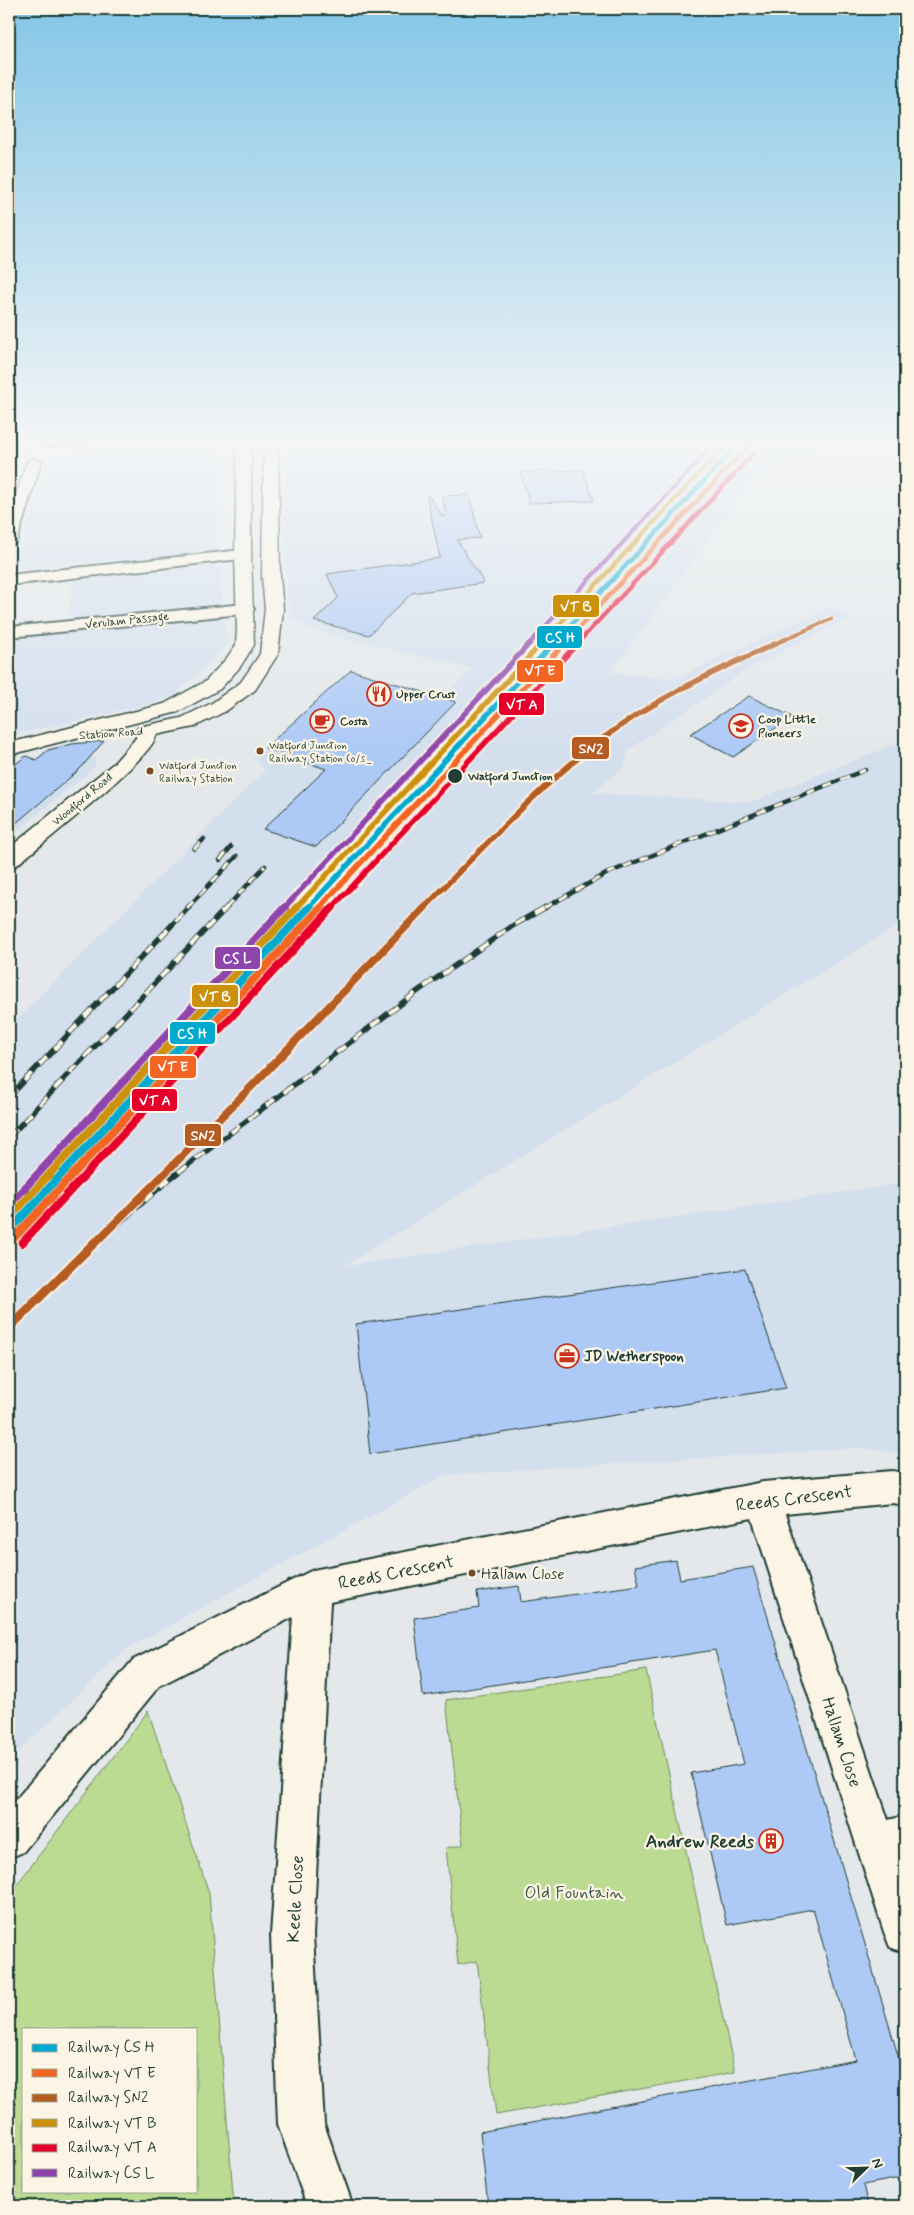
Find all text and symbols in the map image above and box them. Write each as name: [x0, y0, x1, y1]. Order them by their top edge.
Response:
line badge: VT B: [552, 594, 600, 618]
text: VT B: [560, 598, 593, 616]
street label: Verulam Passage: [84, 609, 170, 634]
line badge: CS H: [536, 625, 583, 649]
text: CS H: [545, 629, 576, 647]
line badge: VT E: [516, 659, 564, 683]
text: VT E: [525, 662, 555, 680]
restaurant icon: Upper Crust: [366, 681, 392, 707]
place label: Upper Crust: [396, 687, 456, 703]
line badge: VT A: [498, 692, 545, 716]
text: VT A: [506, 696, 538, 714]
cafe icon: Costa: [309, 708, 335, 734]
place label: Coop Little Pioneers: [758, 712, 816, 742]
school or university icon: Coop Little Pioneers: [728, 713, 754, 739]
place label: Costa: [340, 714, 368, 730]
street label: Station Road: [79, 724, 144, 744]
line badge: SN2: [571, 736, 610, 760]
place label: Watford Junction Railway Station (o/s_: [269, 739, 372, 766]
text: SN2: [579, 740, 603, 758]
marker: Watford Junction Railway Station (o/s_: [255, 746, 265, 756]
place label: Watford Junction Railway Station: [159, 759, 237, 786]
marker: Watford Junction Railway Station: [145, 766, 155, 776]
marker: Watford Junction: [446, 767, 464, 785]
place label: Watford Junction: [467, 769, 553, 786]
street label: Woodford Road: [49, 770, 117, 831]
line badge: CS L: [214, 946, 261, 970]
text: CS L: [222, 950, 252, 968]
line badge: VT B: [191, 984, 239, 1008]
text: VT B: [199, 988, 232, 1006]
line badge: CS H: [169, 1021, 216, 1045]
text: CS H: [177, 1025, 208, 1043]
line badge: VT E: [149, 1055, 197, 1079]
text: VT E: [158, 1058, 188, 1076]
line badge: VT A: [131, 1088, 178, 1112]
text: VT A: [139, 1092, 171, 1110]
line badge: SN2: [184, 1123, 222, 1147]
text: SN2: [191, 1127, 215, 1145]
office icon: JD Wetherspoon: [554, 1343, 580, 1369]
place label: JD Wetherspoon: [584, 1347, 684, 1367]
street label: Reeds Crescent: [734, 1480, 854, 1518]
street label: Reeds Crescent: [336, 1550, 456, 1596]
place label: Hallam Close: [481, 1564, 565, 1585]
marker: Hallam Close: [467, 1568, 477, 1578]
street label: Hallam Close: [815, 1694, 867, 1791]
building icon: Andrew Reeds: [758, 1828, 784, 1854]
place label: Andrew Reeds: [646, 1830, 754, 1854]
street label: Keele Close: [282, 1855, 310, 1943]
park label: Old Fountain: [524, 1881, 624, 1905]
legend: [22, 2028, 198, 2192]
text: Railway CS H: [68, 2038, 155, 2058]
text: Railway VT E: [68, 2064, 156, 2084]
text: Railway SN2: [68, 2088, 148, 2108]
text: Railway VT B: [68, 2114, 157, 2134]
text: Railway VT A: [68, 2138, 157, 2158]
north arrow: [842, 2142, 892, 2192]
text: N: [867, 2156, 887, 2171]
text: Railway CS L: [68, 2164, 155, 2184]

